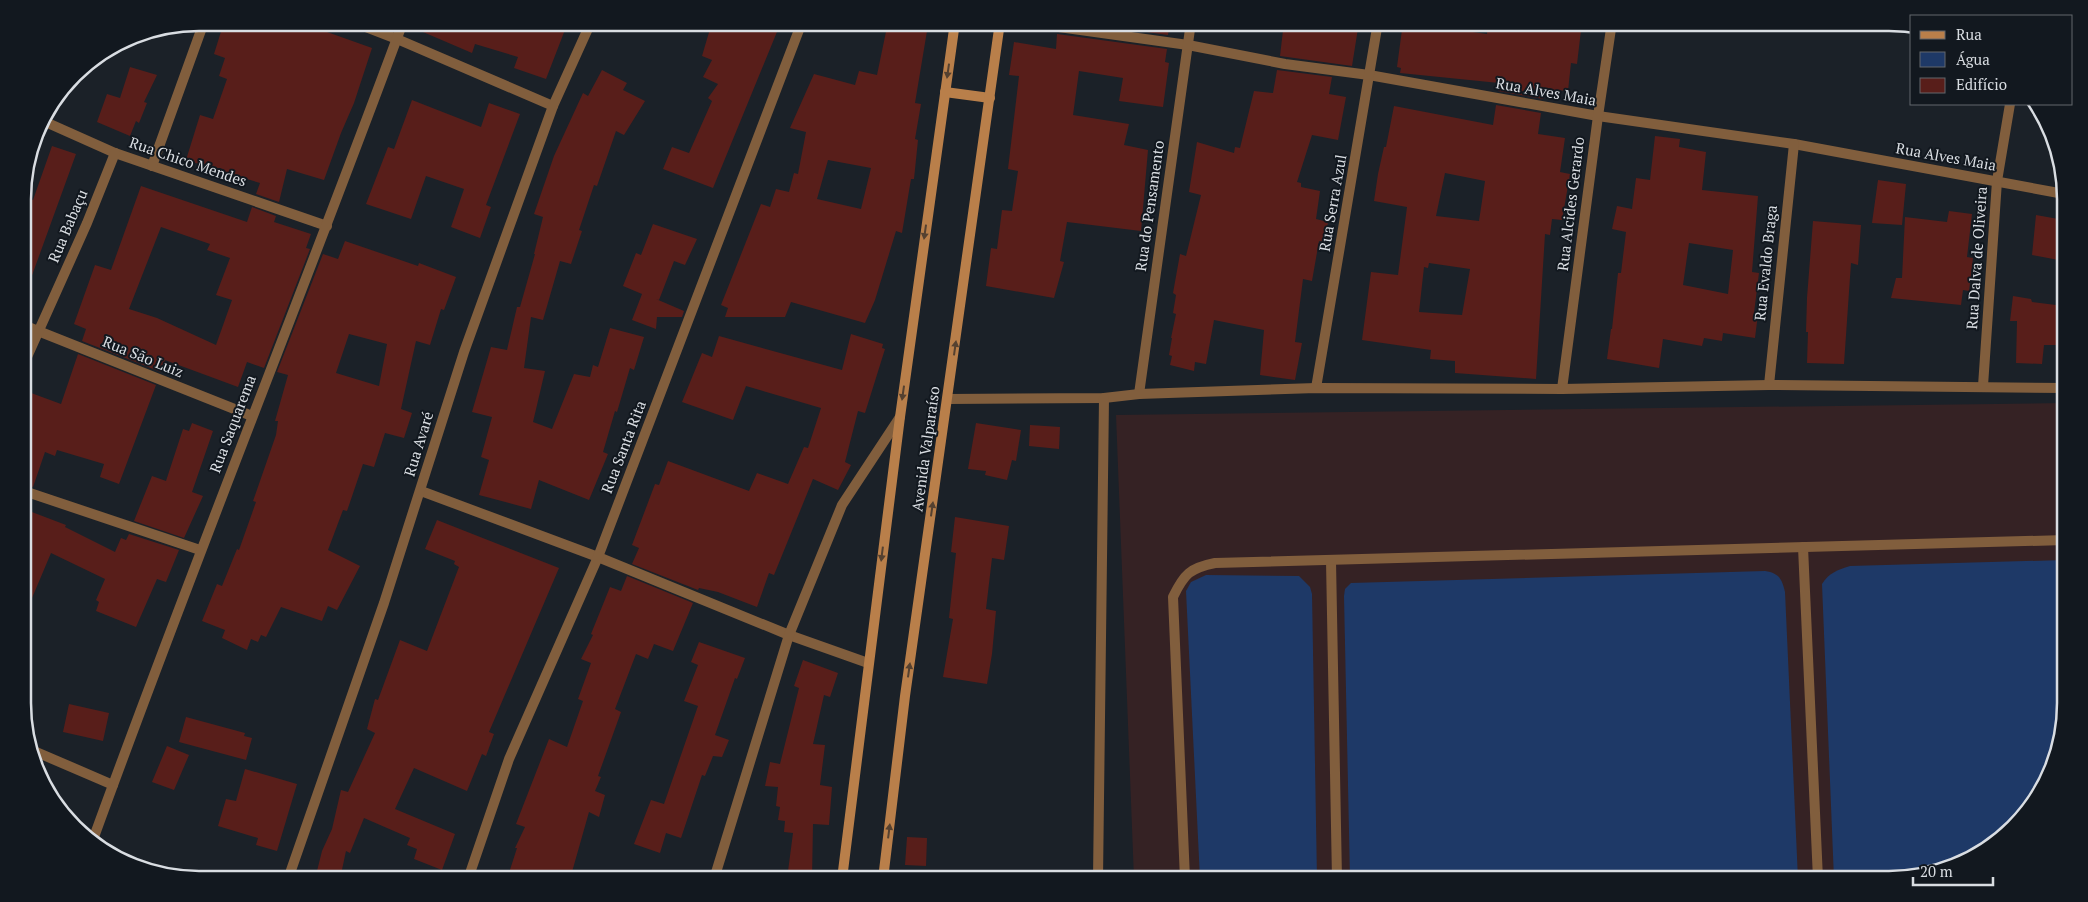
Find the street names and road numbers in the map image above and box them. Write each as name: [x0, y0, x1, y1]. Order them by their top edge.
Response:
street label: Rua Alves Maia: [1494, 72, 1598, 110]
street label: Rua Chico Mendes: [127, 132, 250, 191]
street label: Rua Alcides Gerardo: [1552, 136, 1588, 272]
street label: Rua Alves Maia: [1894, 137, 1998, 175]
street label: Rua do Pensamento: [1130, 139, 1168, 273]
street label: Rua Serra Azul: [1314, 153, 1350, 253]
street label: Rua Dalva de Oliveira: [1961, 185, 1991, 330]
street label: Rua Babaçu: [43, 186, 92, 265]
street label: Rua Evaldo Braga: [1749, 204, 1781, 322]
street label: Rua São Luiz: [100, 331, 187, 381]
street label: Rua Saquarema: [204, 371, 260, 475]
street label: Avenida Valparaíso: [906, 385, 944, 513]
street label: Rua Santa Rita: [596, 397, 650, 496]
street label: Rua Avaré: [399, 409, 437, 479]

